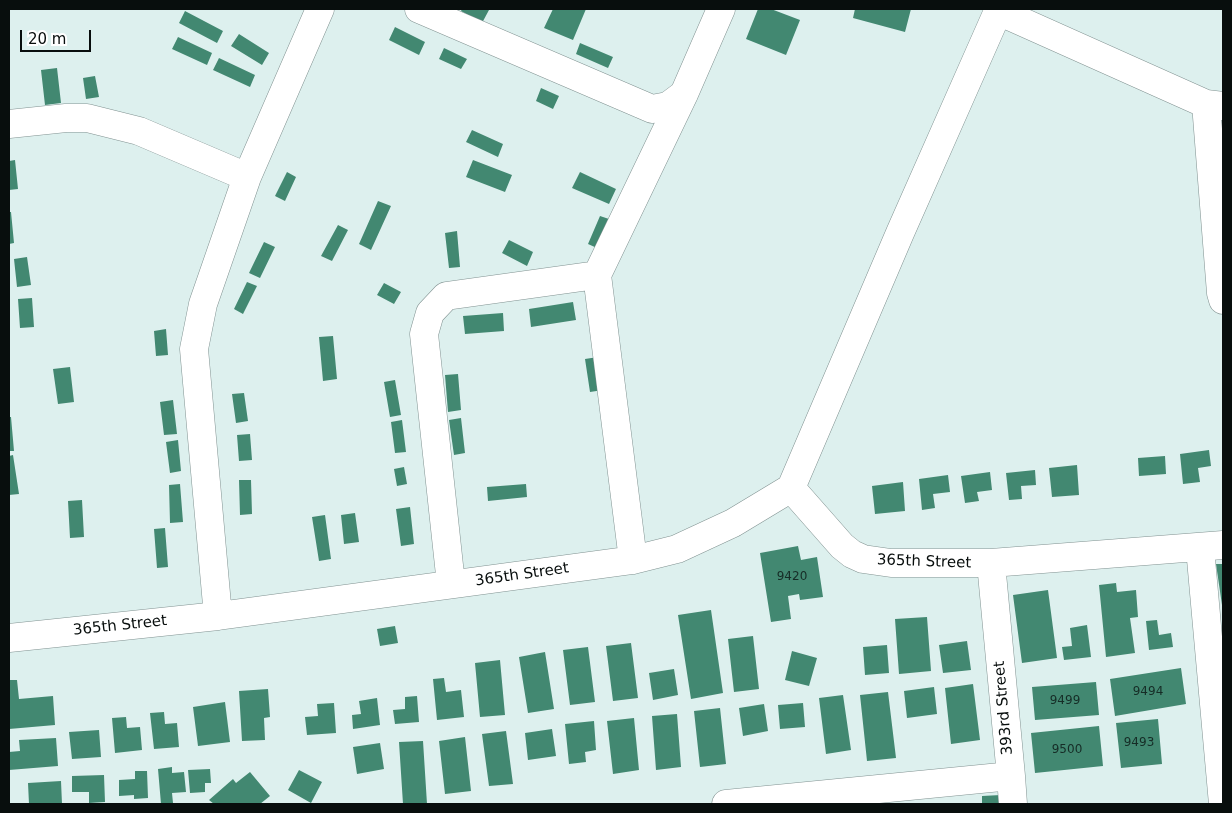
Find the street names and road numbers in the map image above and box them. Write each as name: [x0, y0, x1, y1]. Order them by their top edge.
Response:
street label: 365th Street: [877, 551, 971, 573]
street label: 365th Street: [474, 560, 570, 590]
street label: 365th Street: [72, 612, 168, 640]
street label: 393rd Street: [991, 660, 1017, 756]

